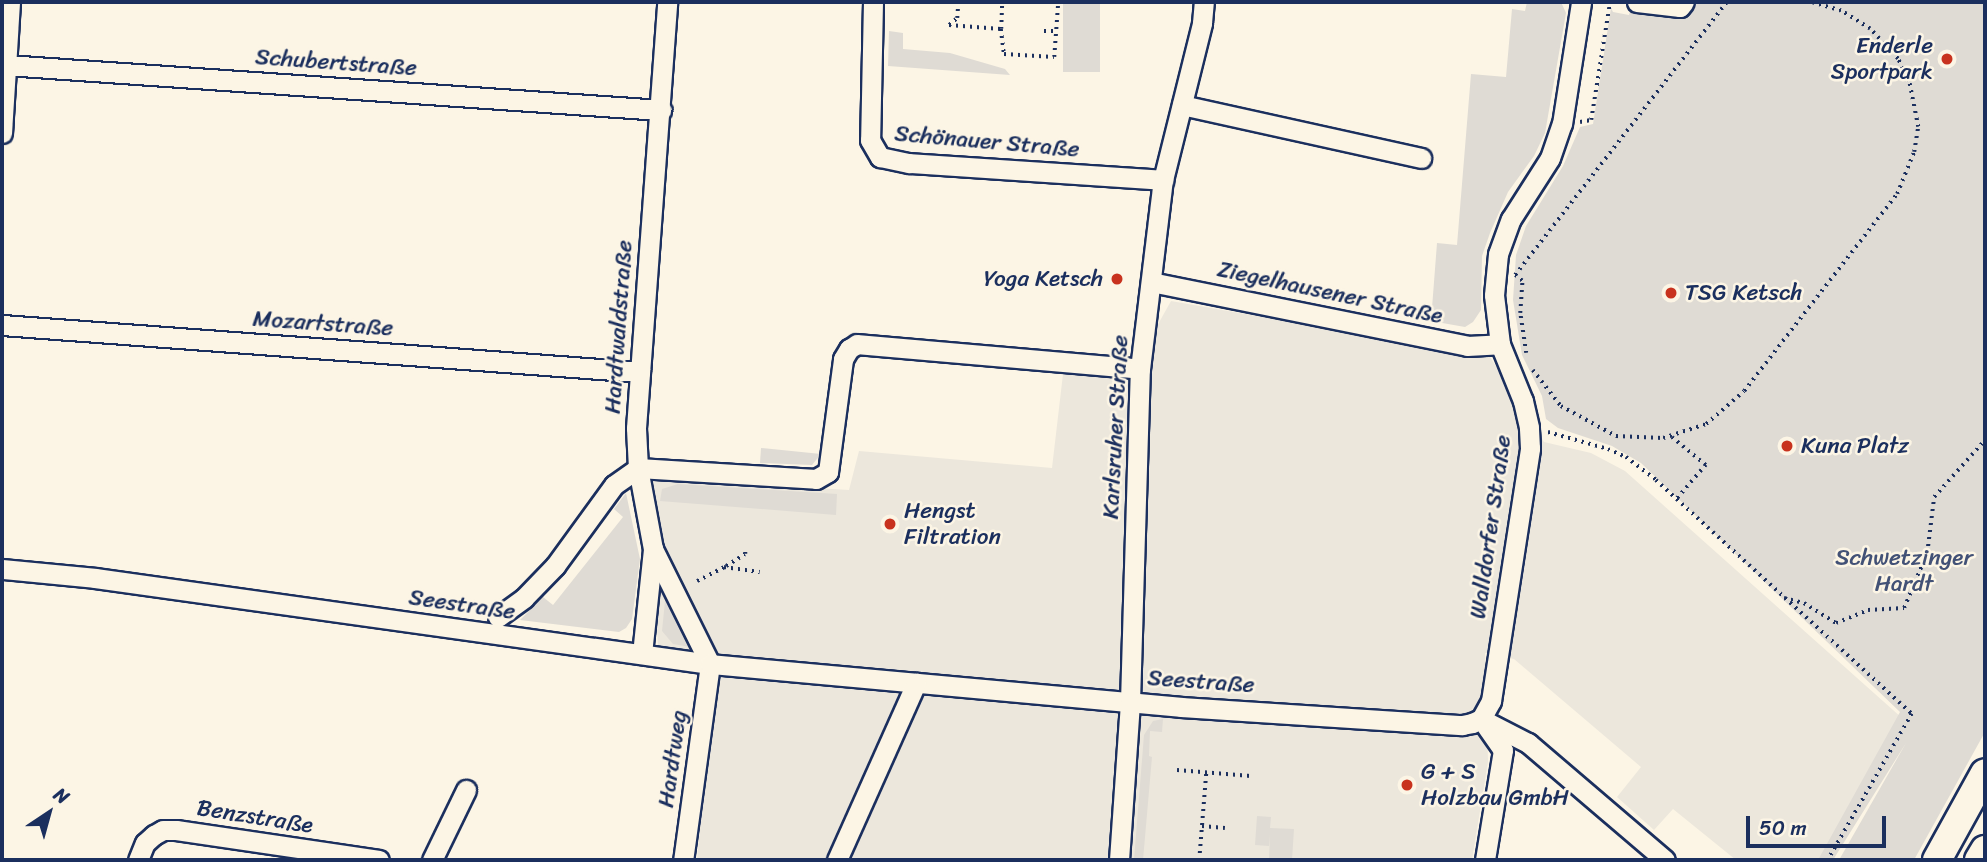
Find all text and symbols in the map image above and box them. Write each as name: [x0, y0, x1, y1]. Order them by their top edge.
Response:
place label: Enderle Sportpark: [1831, 32, 1933, 86]
street label: Schubertstraße: [254, 44, 418, 82]
marker: Enderle Sportpark: [1939, 51, 1955, 67]
street label: Schönauer Straße: [893, 120, 1081, 164]
street label: Hardtwaldstraße: [599, 239, 639, 415]
street label: Ziegelhausener Straße: [1214, 256, 1446, 330]
place label: Yoga Ketsch: [982, 265, 1103, 293]
marker: Yoga Ketsch: [1109, 271, 1125, 287]
place label: TSG Ketsch: [1685, 279, 1803, 307]
marker: TSG Ketsch: [1663, 285, 1679, 301]
street label: Mozartstraße: [252, 305, 394, 343]
street label: Karlsruher Straße: [1097, 334, 1135, 520]
place label: Kuna Platz: [1801, 432, 1910, 460]
street label: Walldorfer Straße: [1464, 433, 1518, 621]
marker: Kuna Platz: [1779, 438, 1795, 454]
place label: Hengst Filtration: [904, 497, 1001, 551]
marker: Hengst Filtration: [882, 516, 898, 532]
park label: Schwetzinger Hardt: [1835, 544, 1973, 598]
street label: Seestraße: [407, 584, 517, 626]
street label: Seestraße: [1146, 664, 1256, 700]
street label: Hardtweg: [653, 709, 693, 809]
place label: G + S Holzbau GmbH: [1421, 758, 1569, 812]
marker: G + S Holzbau GmbH: [1399, 777, 1415, 793]
north arrow: [14, 778, 84, 848]
text: N: [47, 778, 77, 813]
street label: Benzstraße: [195, 794, 315, 840]
scale bar: [1749, 802, 1889, 846]
text: 50 m: [1759, 809, 1807, 847]

